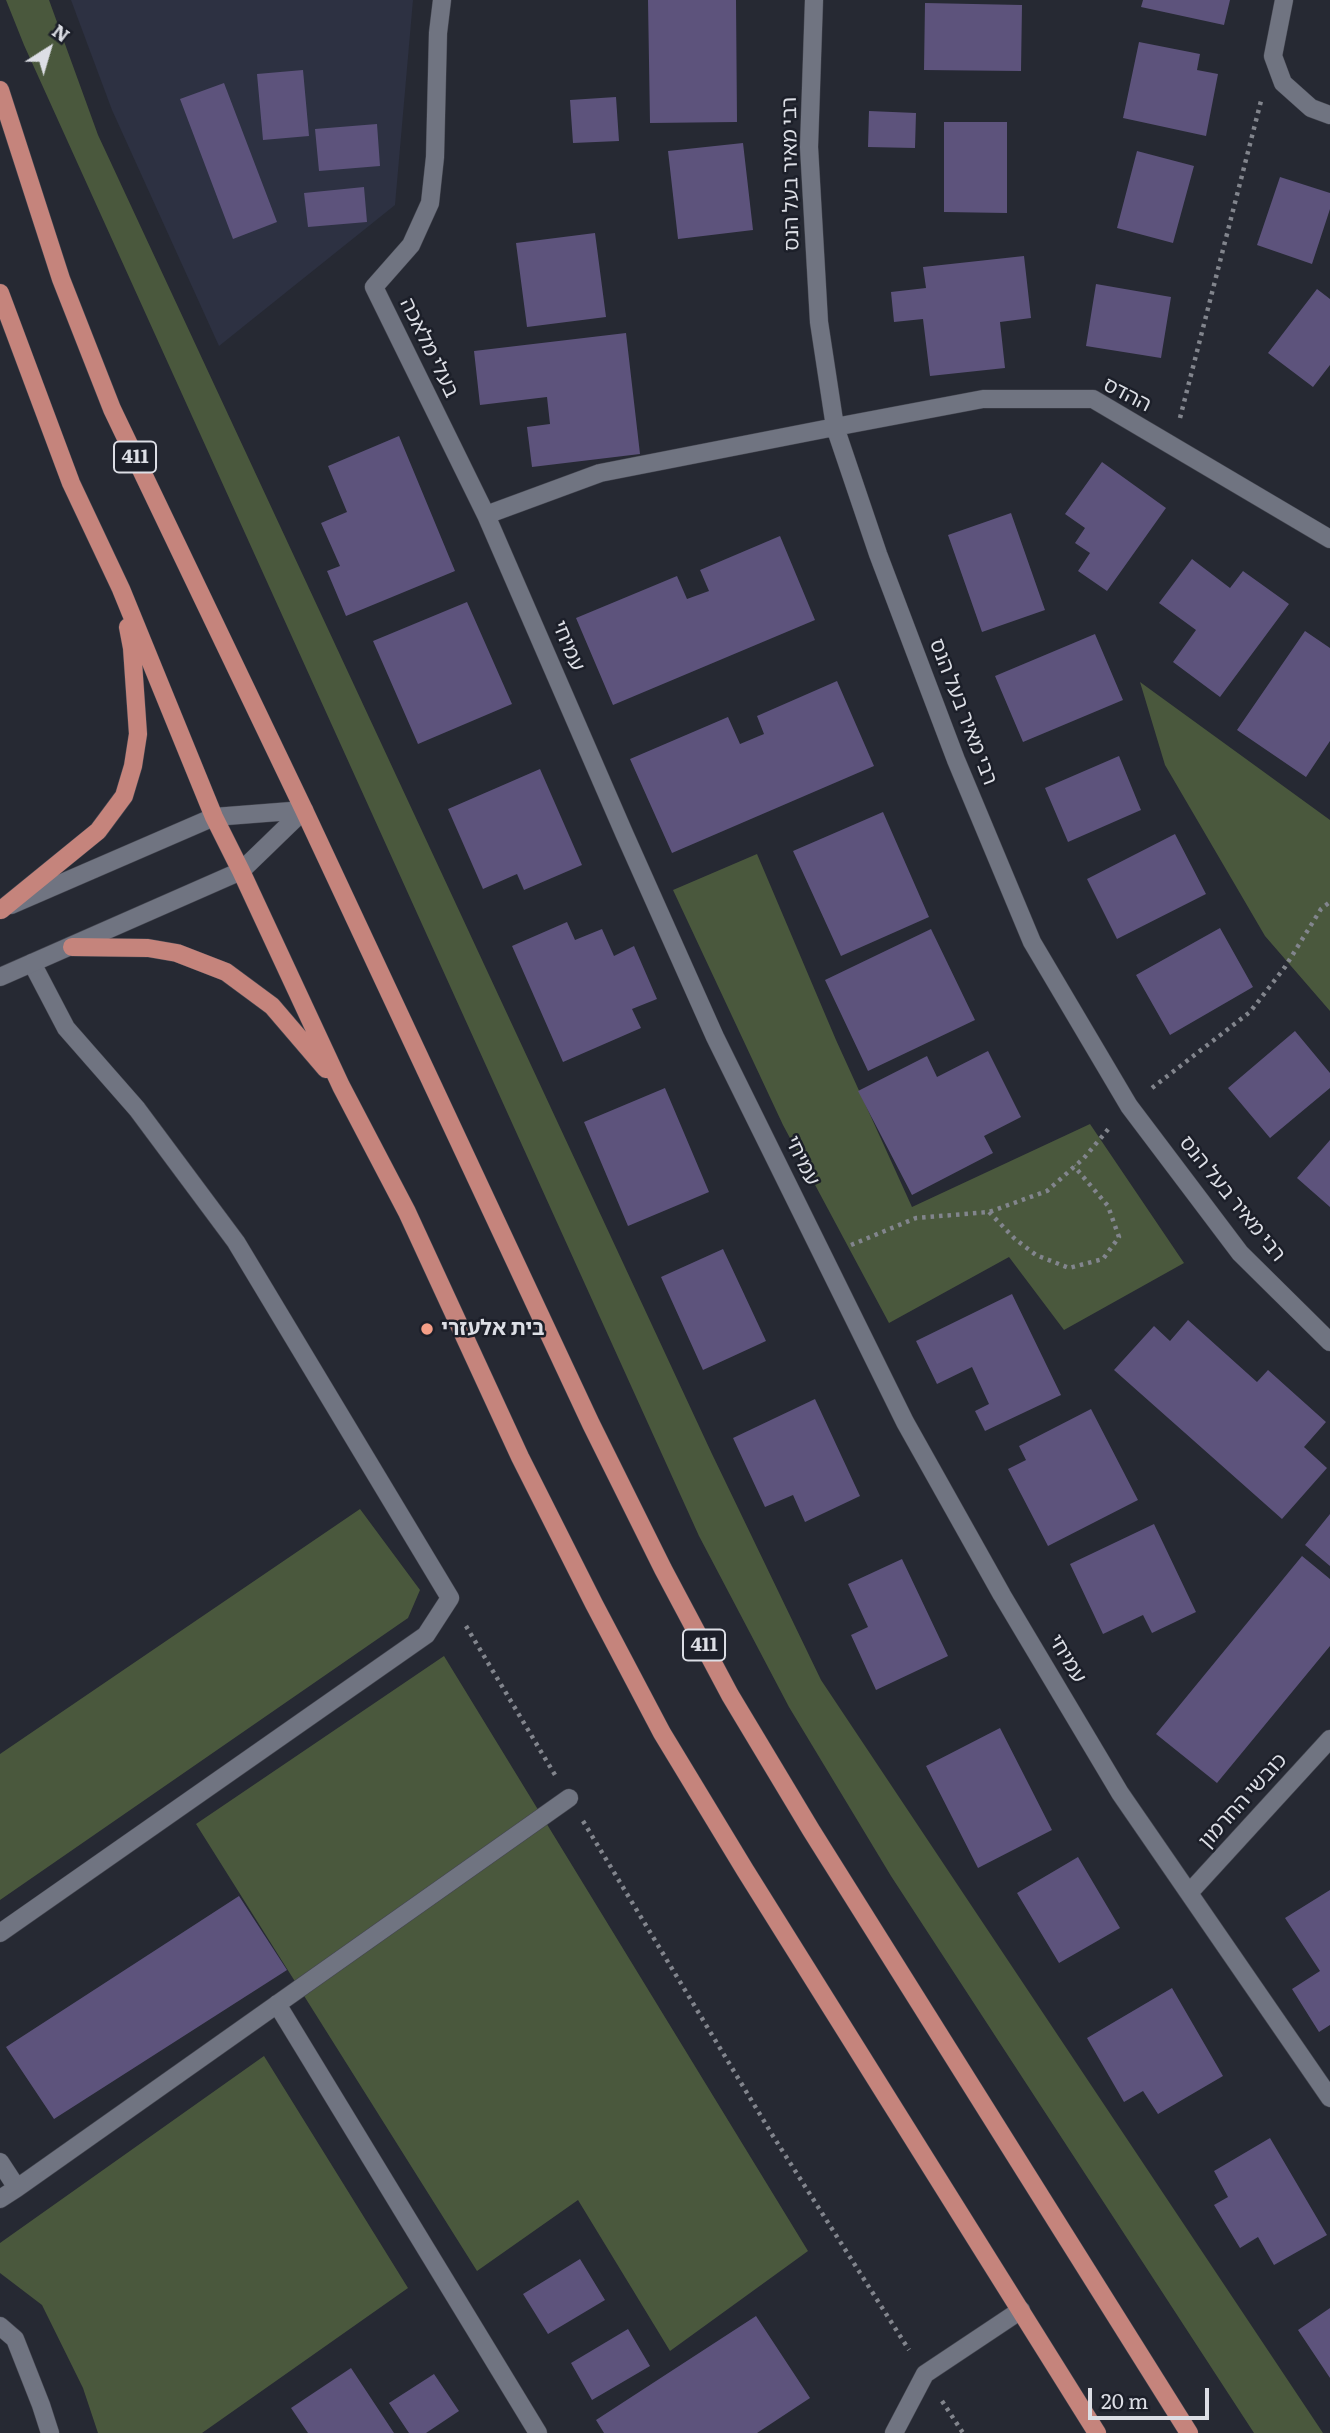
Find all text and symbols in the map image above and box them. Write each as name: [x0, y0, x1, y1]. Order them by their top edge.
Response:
north arrow: [14, 14, 84, 84]
text: N: [47, 16, 76, 48]
street label: רבי מאיר בעל הנס: [777, 97, 805, 251]
street label: בעלי מלאכה: [394, 294, 464, 402]
street label: ההדס: [1099, 372, 1155, 418]
road number: 411: [114, 442, 156, 472]
street label: עמיחי: [546, 617, 590, 675]
street label: רבי מאיר בעל הנס: [924, 635, 1002, 789]
street label: רבי מאיר בעל הנס: [1174, 1131, 1290, 1267]
street label: עמיחי: [779, 1132, 825, 1190]
place label: בית אלעזרי: [441, 1316, 545, 1342]
marker: בית אלעזרי: [419, 1321, 435, 1337]
road number: 411: [683, 1630, 725, 1660]
street label: עמיחי: [1043, 1630, 1091, 1688]
street label: כובשי החרמון: [1194, 1748, 1292, 1854]
scale bar: [1092, 2374, 1213, 2418]
text: 20 m: [1101, 2384, 1148, 2415]

